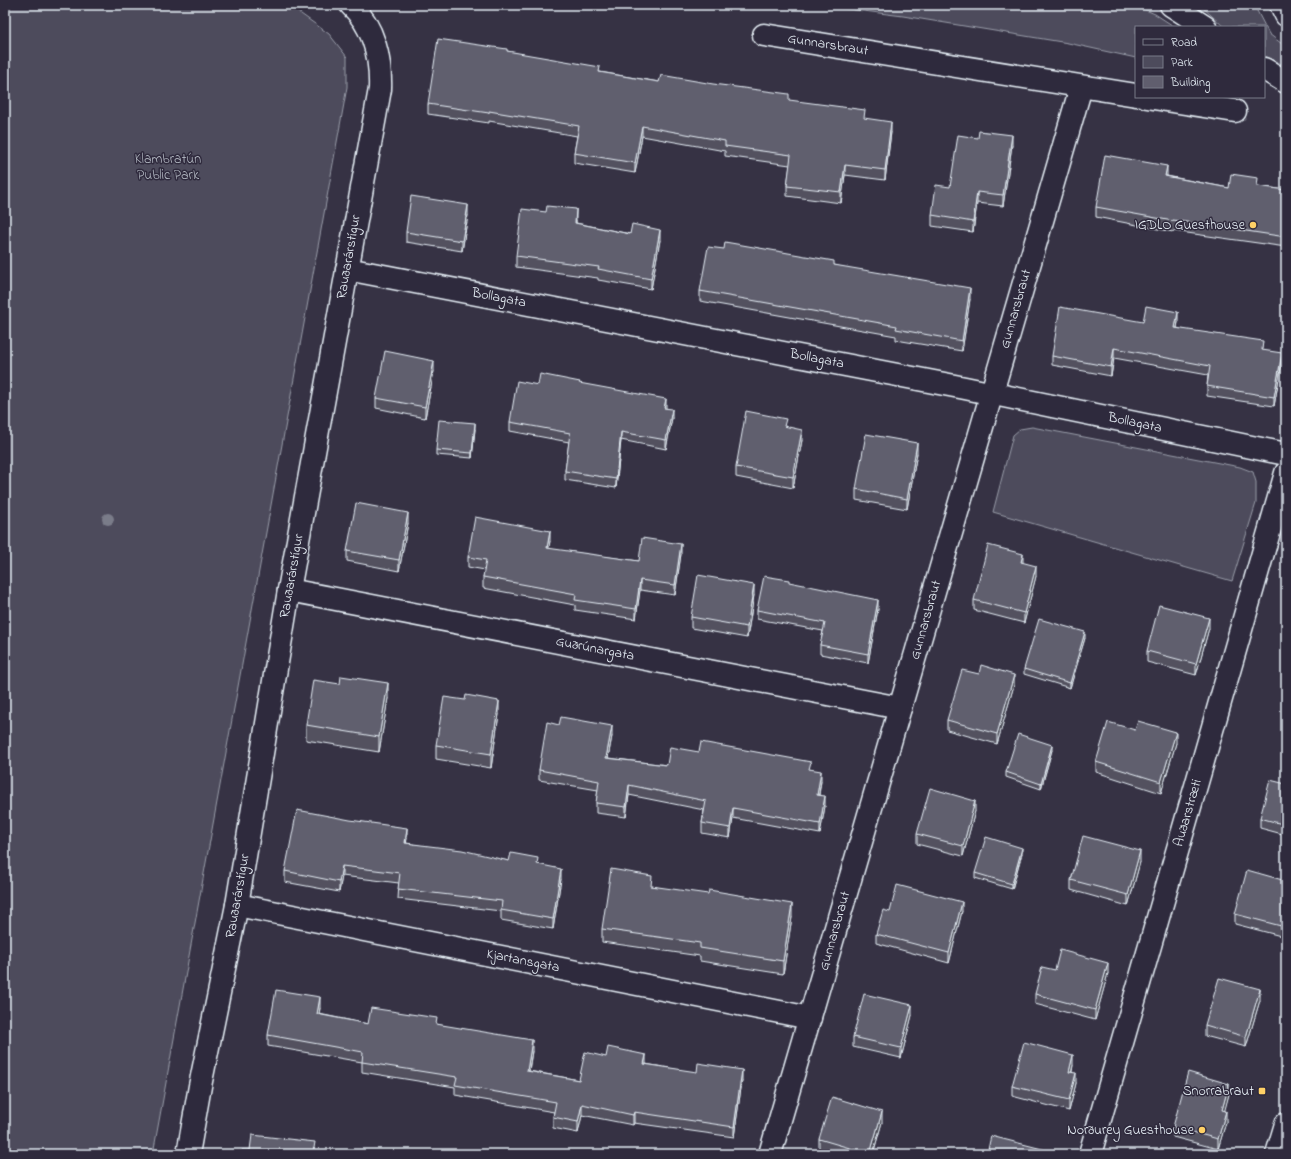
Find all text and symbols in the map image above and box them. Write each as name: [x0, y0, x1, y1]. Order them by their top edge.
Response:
legend: [1135, 26, 1265, 98]
street label: Gunnarsbraut: [786, 28, 870, 62]
text: Road: [1171, 34, 1197, 52]
text: Park: [1171, 54, 1193, 72]
text: Building: [1170, 74, 1210, 93]
park label: Klambratún Public Park: [135, 149, 201, 186]
street label: Rauðarárstígur: [331, 213, 368, 301]
place label: IGDLO Guesthouse: [1135, 215, 1246, 236]
marker: IGDLO Guesthouse: [1248, 220, 1258, 230]
street label: Gunnarsbraut: [995, 267, 1037, 351]
street label: Bollagata: [469, 282, 528, 315]
street label: Bollagata: [787, 343, 846, 376]
street label: Bollagata: [1105, 407, 1164, 440]
street label: Rauðarárstígur: [274, 532, 311, 620]
street label: Gunnarsbraut: [905, 578, 947, 662]
street label: Guðrúnargata: [554, 631, 636, 668]
street label: Auðarstræti: [1168, 777, 1208, 849]
street label: Rauðarárstígur: [220, 852, 257, 940]
street label: Gunnarsbraut: [814, 889, 856, 973]
street label: Kjartansgata: [485, 944, 561, 979]
place label: Snorrabraut: [1183, 1081, 1254, 1102]
marker: Snorrabraut: [1257, 1086, 1267, 1096]
place label: Norðurey Guesthouse: [1067, 1120, 1195, 1142]
marker: Norðurey Guesthouse: [1197, 1125, 1207, 1135]

